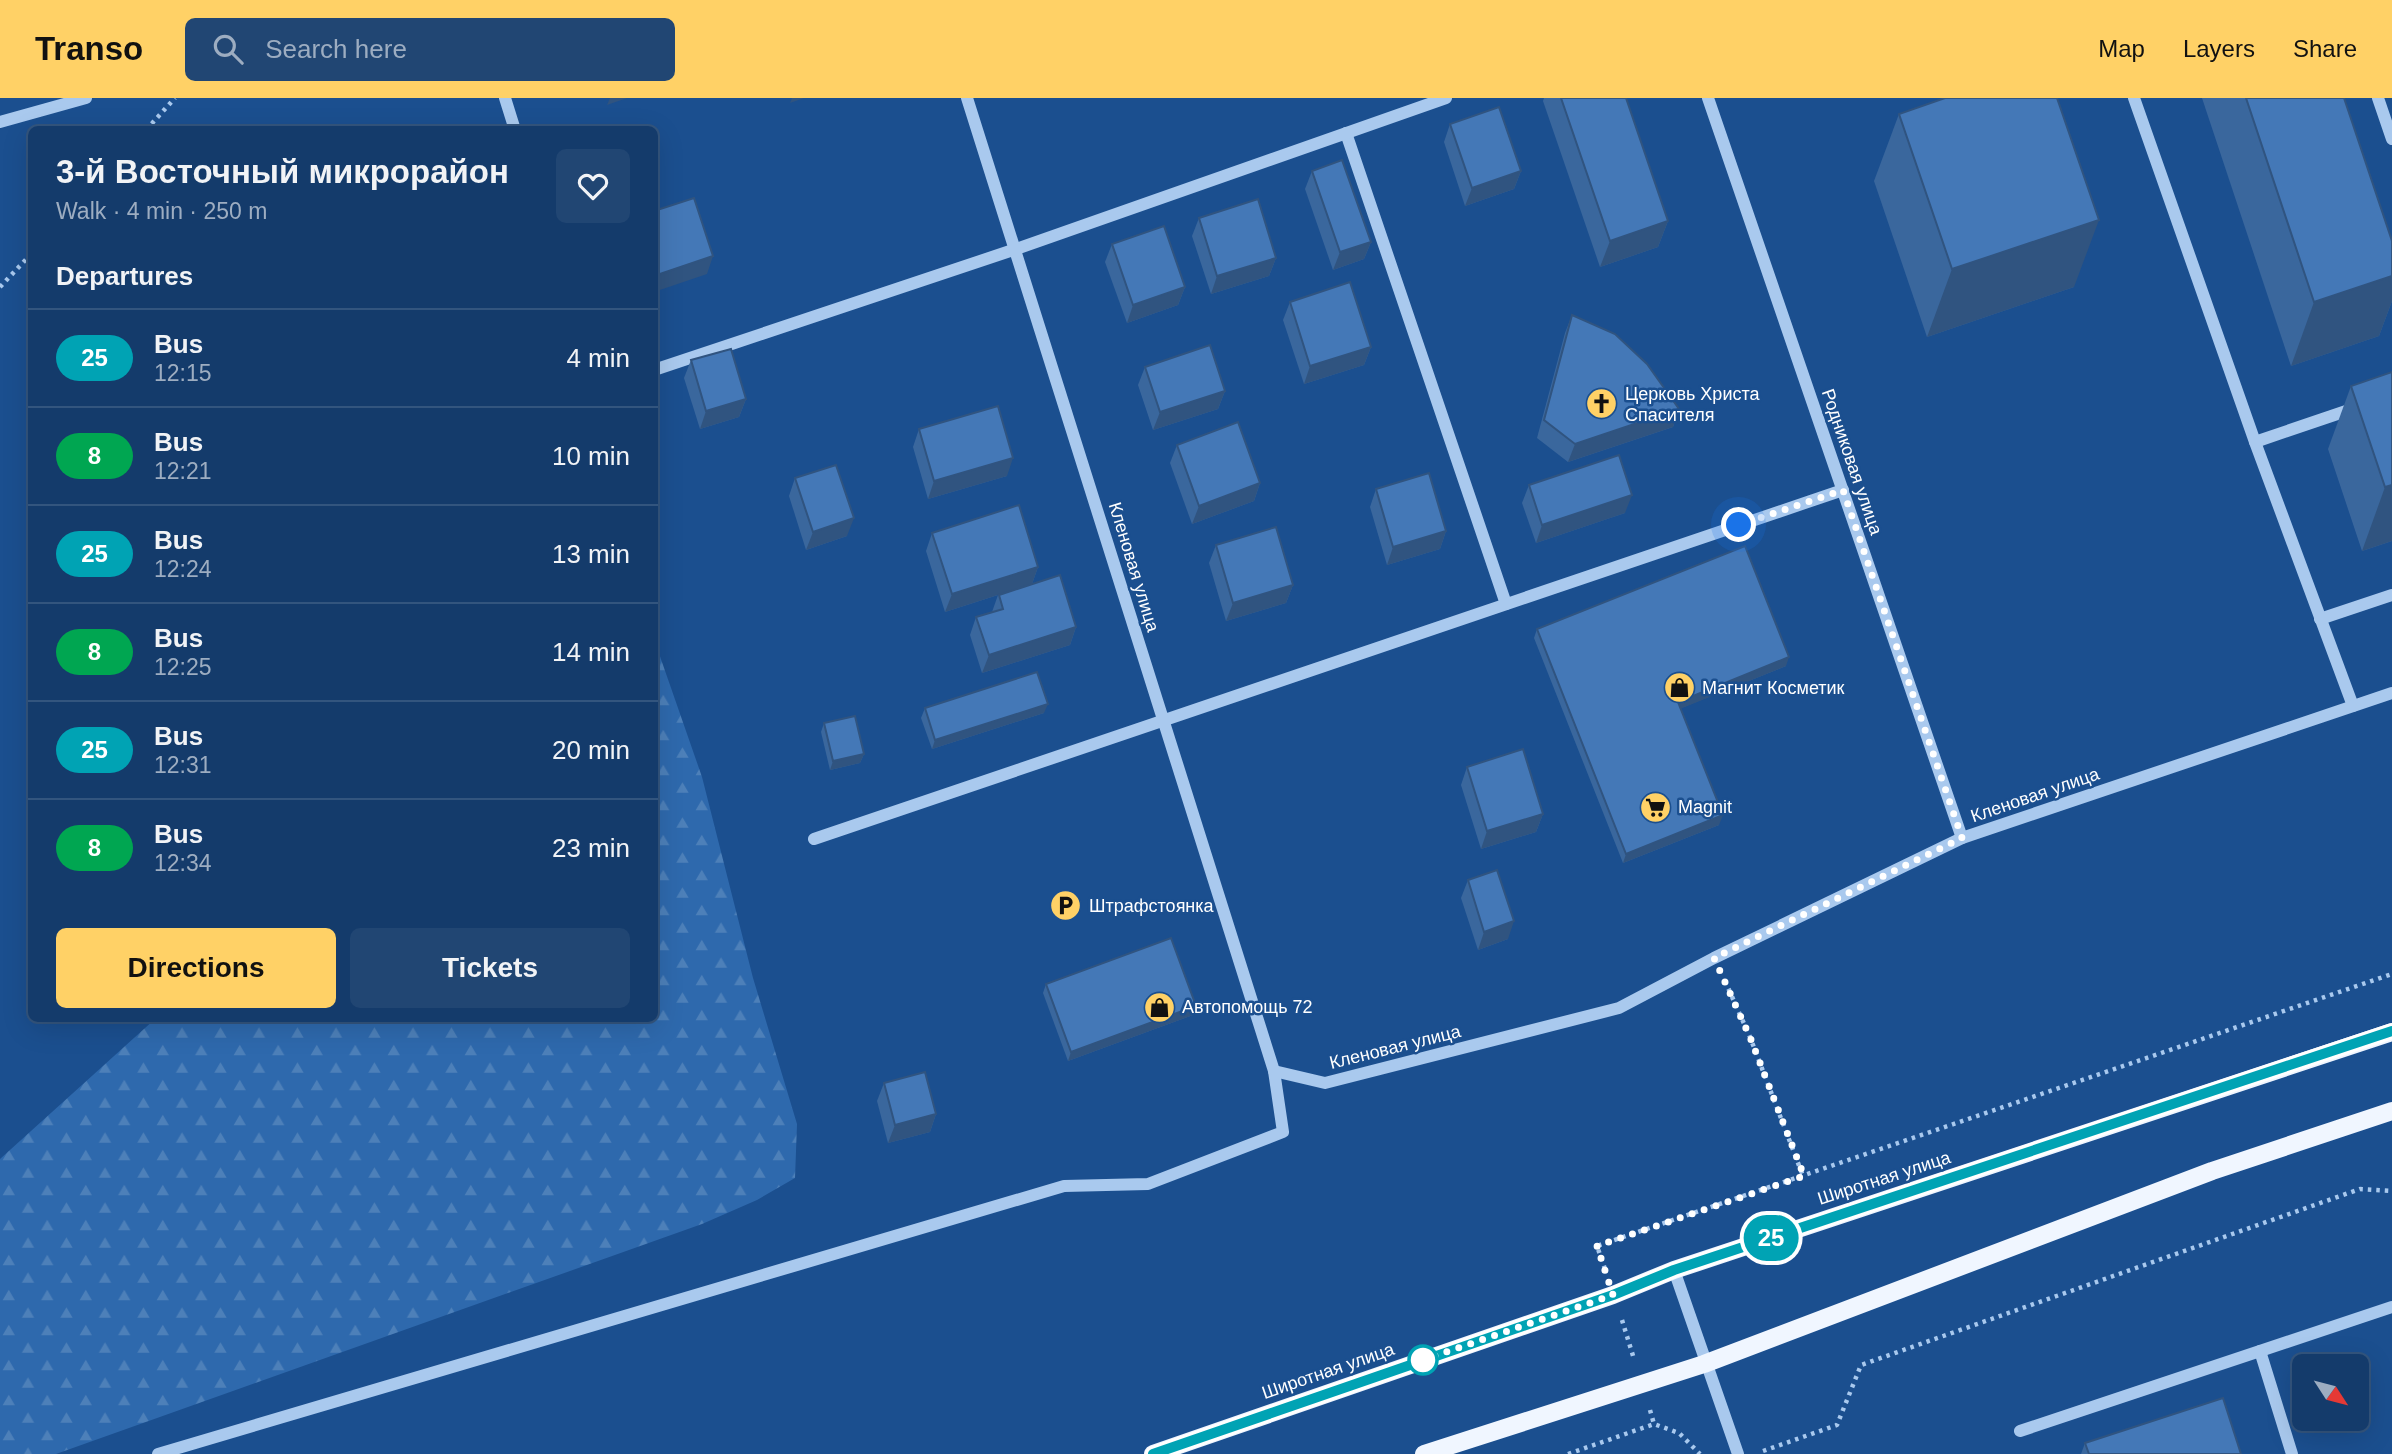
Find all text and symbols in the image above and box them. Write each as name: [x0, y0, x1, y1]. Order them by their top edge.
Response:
search box: [185, 18, 675, 81]
text: Transo: [35, 30, 143, 67]
icon: search: [209, 30, 247, 68]
text: Search here: [265, 34, 407, 64]
text: Map: [2098, 35, 2145, 62]
text: Layers: [2183, 35, 2255, 62]
text: Share: [2293, 35, 2357, 62]
button: heart: [556, 149, 630, 223]
text: 3-й Восточный микрорайон: [56, 153, 509, 190]
text: Walk · 4 min · 250 m: [56, 198, 267, 224]
text: Departures: [56, 261, 193, 291]
text: Bus: [154, 329, 203, 359]
text: 4 min: [566, 343, 630, 373]
text: 25: [81, 344, 108, 371]
text: 12:15: [154, 360, 212, 386]
place label: Церковь Христа Спасителя: [1625, 384, 1760, 425]
street label: Родниковая улица: [1818, 386, 1887, 539]
church icon: Церковь Христа Спасителя: [1585, 387, 1619, 421]
text: Bus: [154, 427, 203, 457]
text: 10 min: [552, 441, 630, 471]
text: 8: [88, 442, 101, 469]
text: 12:21: [154, 458, 212, 484]
street label: Кленовая улица: [1105, 500, 1164, 635]
your location: [1721, 507, 1756, 542]
text: Bus: [154, 525, 203, 555]
text: 13 min: [552, 539, 630, 569]
text: 25: [81, 540, 108, 567]
text: 12:24: [154, 556, 212, 582]
text: Bus: [154, 623, 203, 653]
text: 14 min: [552, 637, 630, 667]
text: 8: [88, 638, 101, 665]
text: 12:25: [154, 654, 212, 680]
shop icon: Магнит Косметик: [1662, 671, 1696, 705]
place label: Магнит Косметик: [1702, 678, 1845, 698]
text: Bus: [154, 721, 203, 751]
text: 20 min: [552, 735, 630, 765]
text: 25: [81, 736, 108, 763]
text: 12:31: [154, 752, 212, 778]
street label: Кленовая улица: [1968, 763, 2103, 826]
supermarket icon: Magnit: [1638, 790, 1672, 824]
place label: Magnit: [1678, 797, 1732, 817]
text: Bus: [154, 819, 203, 849]
text: 23 min: [552, 833, 630, 863]
text: 8: [88, 834, 101, 861]
text: 12:34: [154, 850, 212, 876]
parking icon: Штрафстоянка: [1049, 889, 1083, 923]
place label: Штрафстоянка: [1089, 896, 1215, 916]
button: Directions: [56, 928, 336, 1008]
button: Tickets: [350, 928, 630, 1008]
shop icon: Автопомощь 72: [1142, 990, 1176, 1024]
place label: Автопомощь 72: [1182, 997, 1313, 1017]
street label: Кленовая улица: [1327, 1021, 1464, 1073]
street label: Широтная улица: [1815, 1147, 1954, 1209]
line badge: 25: [1740, 1215, 1802, 1261]
text: 25: [1758, 1224, 1784, 1251]
street label: Широтная улица: [1259, 1339, 1398, 1403]
unlabelled marker: [1408, 1345, 1438, 1375]
north arrow: [2292, 1354, 2370, 1432]
map controls: [2292, 1354, 2369, 1431]

